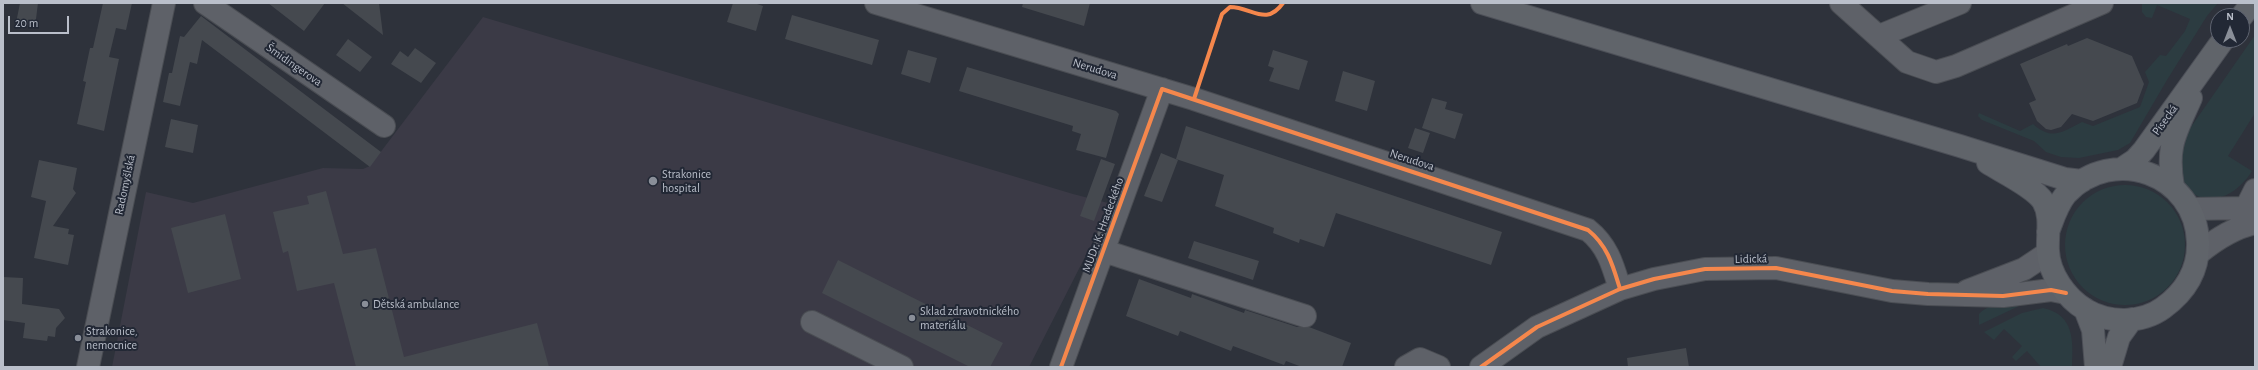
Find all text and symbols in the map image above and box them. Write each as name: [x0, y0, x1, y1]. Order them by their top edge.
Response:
scale bar: [10, 8, 71, 34]
north arrow: [2210, 8, 2250, 48]
text: N: [2226, 11, 2234, 22]
text: 20 m: [15, 17, 38, 29]
street label: Šmidingerova: [263, 41, 325, 89]
street label: Nerudova: [1071, 55, 1119, 83]
street label: Písecká: [2149, 102, 2181, 138]
street label: Nerudova: [1388, 146, 1436, 174]
street label: Radomyšlská: [112, 154, 138, 216]
place label: Strakonice hospital: [662, 167, 711, 195]
marker: Strakonice hospital: [647, 175, 659, 187]
street label: MUDr. K. Hradeckého: [1079, 175, 1127, 275]
street label: Lidická: [1735, 252, 1767, 266]
place label: Dětská ambulance: [373, 297, 459, 311]
marker: Dětská ambulance: [360, 299, 370, 309]
place label: Sklad zdravotnického materiálu: [920, 304, 1019, 332]
marker: Sklad zdravotnického materiálu: [907, 313, 917, 323]
place label: Strakonice, nemocnice: [86, 324, 137, 352]
marker: Strakonice, nemocnice: [73, 333, 83, 343]

